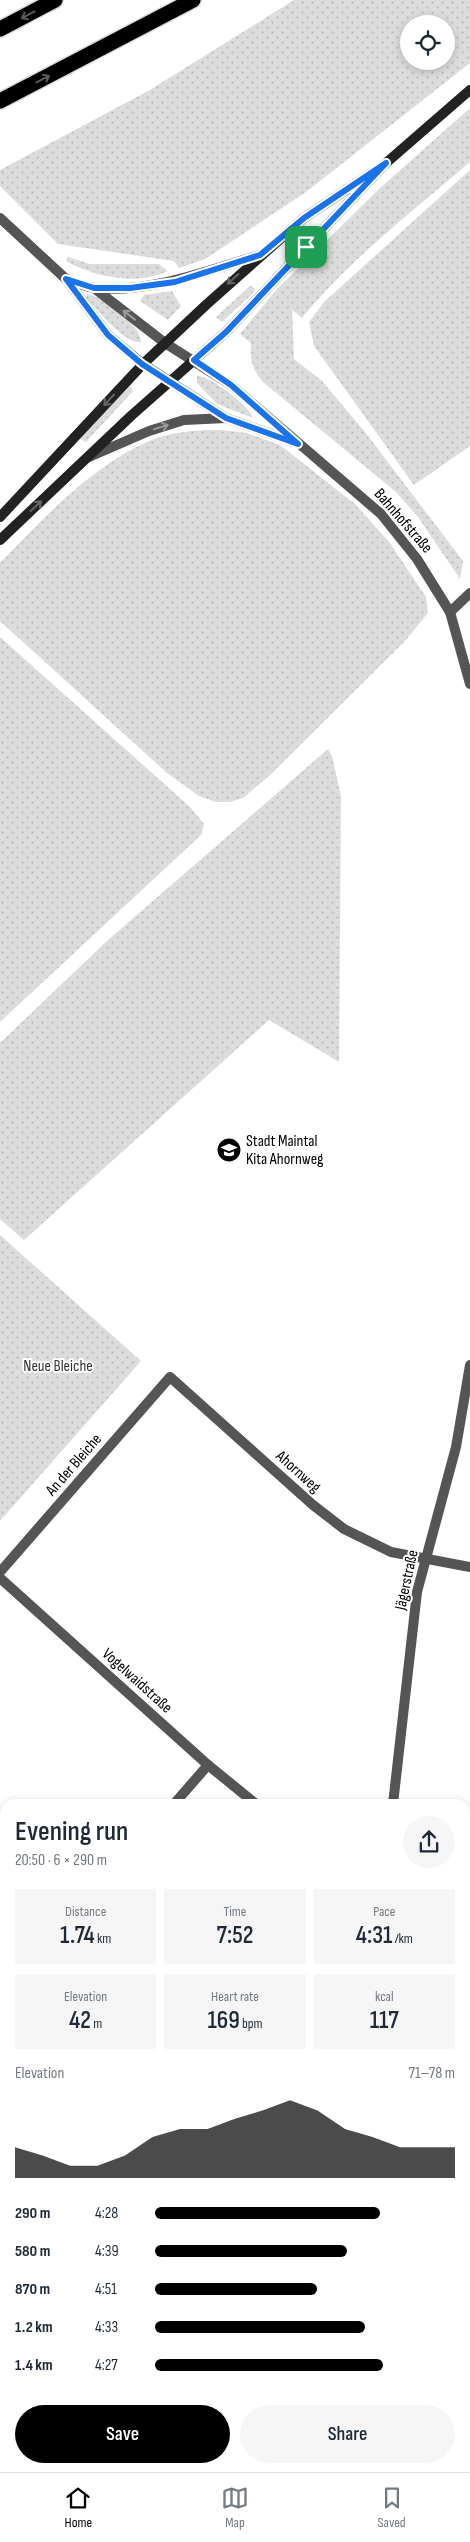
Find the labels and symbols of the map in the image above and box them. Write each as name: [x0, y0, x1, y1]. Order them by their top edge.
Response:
one-way arrow: [21, 10, 35, 20]
one-way arrow: [36, 74, 51, 84]
pin: [285, 226, 327, 268]
one-way arrow: [227, 274, 240, 285]
one-way arrow: [123, 310, 136, 321]
one-way arrow: [103, 393, 115, 406]
one-way arrow: [152, 422, 168, 432]
street label: Bahnhofstraße: [370, 485, 436, 557]
one-way arrow: [29, 500, 42, 512]
place label: Stadt Maintal Kita Ahornweg: [246, 1132, 323, 1169]
school or university icon: Stadt Maintal Kita Ahornweg: [216, 1137, 242, 1163]
park label: Neue Bleiche: [23, 1357, 93, 1376]
street label: An der Bleiche: [41, 1430, 106, 1501]
street label: Ahornweg: [271, 1446, 324, 1497]
street label: Jägerstraße: [391, 1548, 423, 1613]
street label: Vogelwaidstraße: [98, 1645, 176, 1717]

